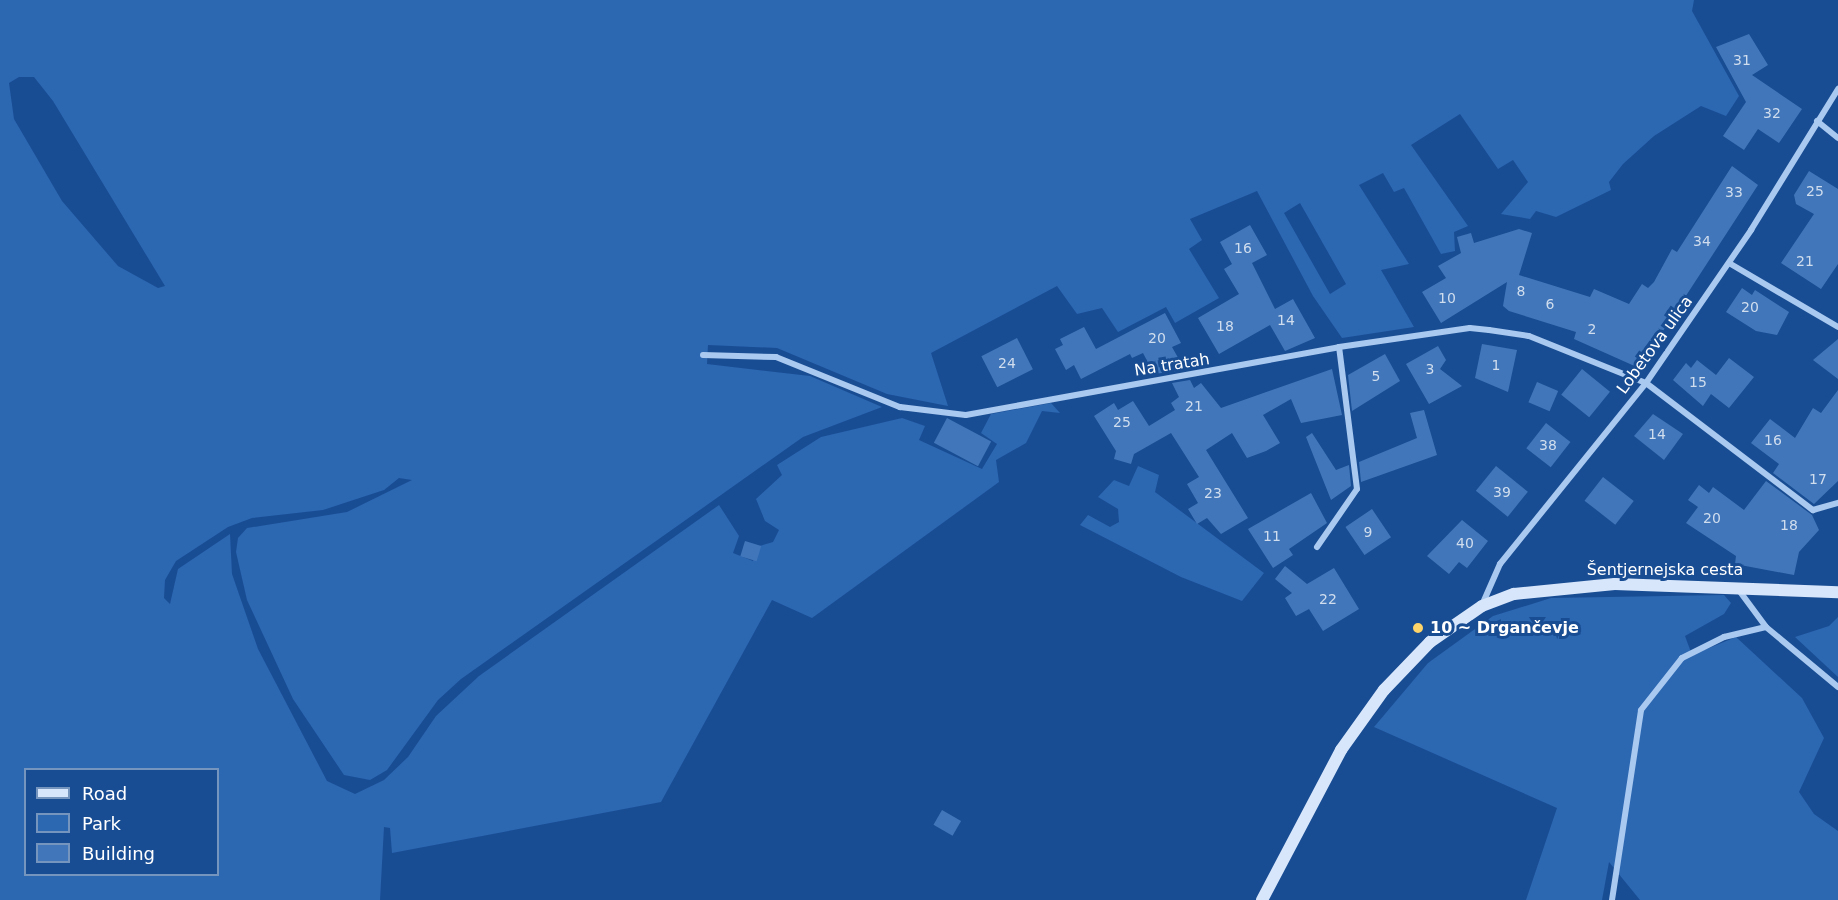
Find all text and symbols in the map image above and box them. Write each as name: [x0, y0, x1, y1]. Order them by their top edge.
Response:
house number: 31: [1733, 52, 1751, 68]
house number: 32: [1763, 105, 1781, 121]
house number: 25: [1806, 183, 1824, 199]
house number: 33: [1725, 184, 1743, 200]
house number: 34: [1693, 233, 1711, 249]
house number: 16: [1234, 240, 1252, 256]
house number: 21: [1796, 253, 1814, 269]
house number: 8: [1517, 283, 1525, 299]
house number: 10: [1438, 290, 1456, 306]
street label: Lobetova ulica: [1613, 292, 1697, 398]
house number: 6: [1546, 296, 1554, 312]
house number: 20: [1741, 299, 1759, 315]
house number: 14: [1277, 312, 1295, 328]
house number: 18: [1216, 318, 1234, 334]
house number: 2: [1588, 321, 1596, 337]
house number: 20: [1148, 330, 1166, 346]
street label: Na tratah: [1133, 350, 1211, 380]
house number: 24: [998, 355, 1016, 371]
house number: 1: [1492, 357, 1500, 373]
house number: 3: [1426, 361, 1434, 377]
house number: 5: [1372, 368, 1380, 384]
house number: 15: [1689, 374, 1707, 390]
house number: 21: [1185, 398, 1203, 414]
house number: 25: [1113, 414, 1131, 430]
house number: 14: [1648, 426, 1666, 442]
house number: 16: [1764, 432, 1782, 448]
house number: 38: [1539, 437, 1557, 453]
house number: 17: [1809, 471, 1827, 487]
house number: 39: [1493, 484, 1511, 500]
house number: 23: [1204, 485, 1222, 501]
house number: 20: [1703, 510, 1721, 526]
house number: 18: [1780, 517, 1798, 533]
house number: 9: [1364, 524, 1372, 540]
house number: 11: [1263, 528, 1281, 544]
house number: 40: [1456, 535, 1474, 551]
street label: Šentjernejska cesta: [1587, 560, 1743, 580]
house number: 22: [1319, 591, 1337, 607]
place label: 10 ~ Drgančevje: [1430, 618, 1579, 638]
marker: 10 ~ Drgančevje: [1411, 621, 1425, 635]
legend: [24, 768, 219, 876]
text: Road: [82, 783, 127, 804]
text: Park: [82, 813, 121, 834]
text: Building: [82, 843, 155, 864]

